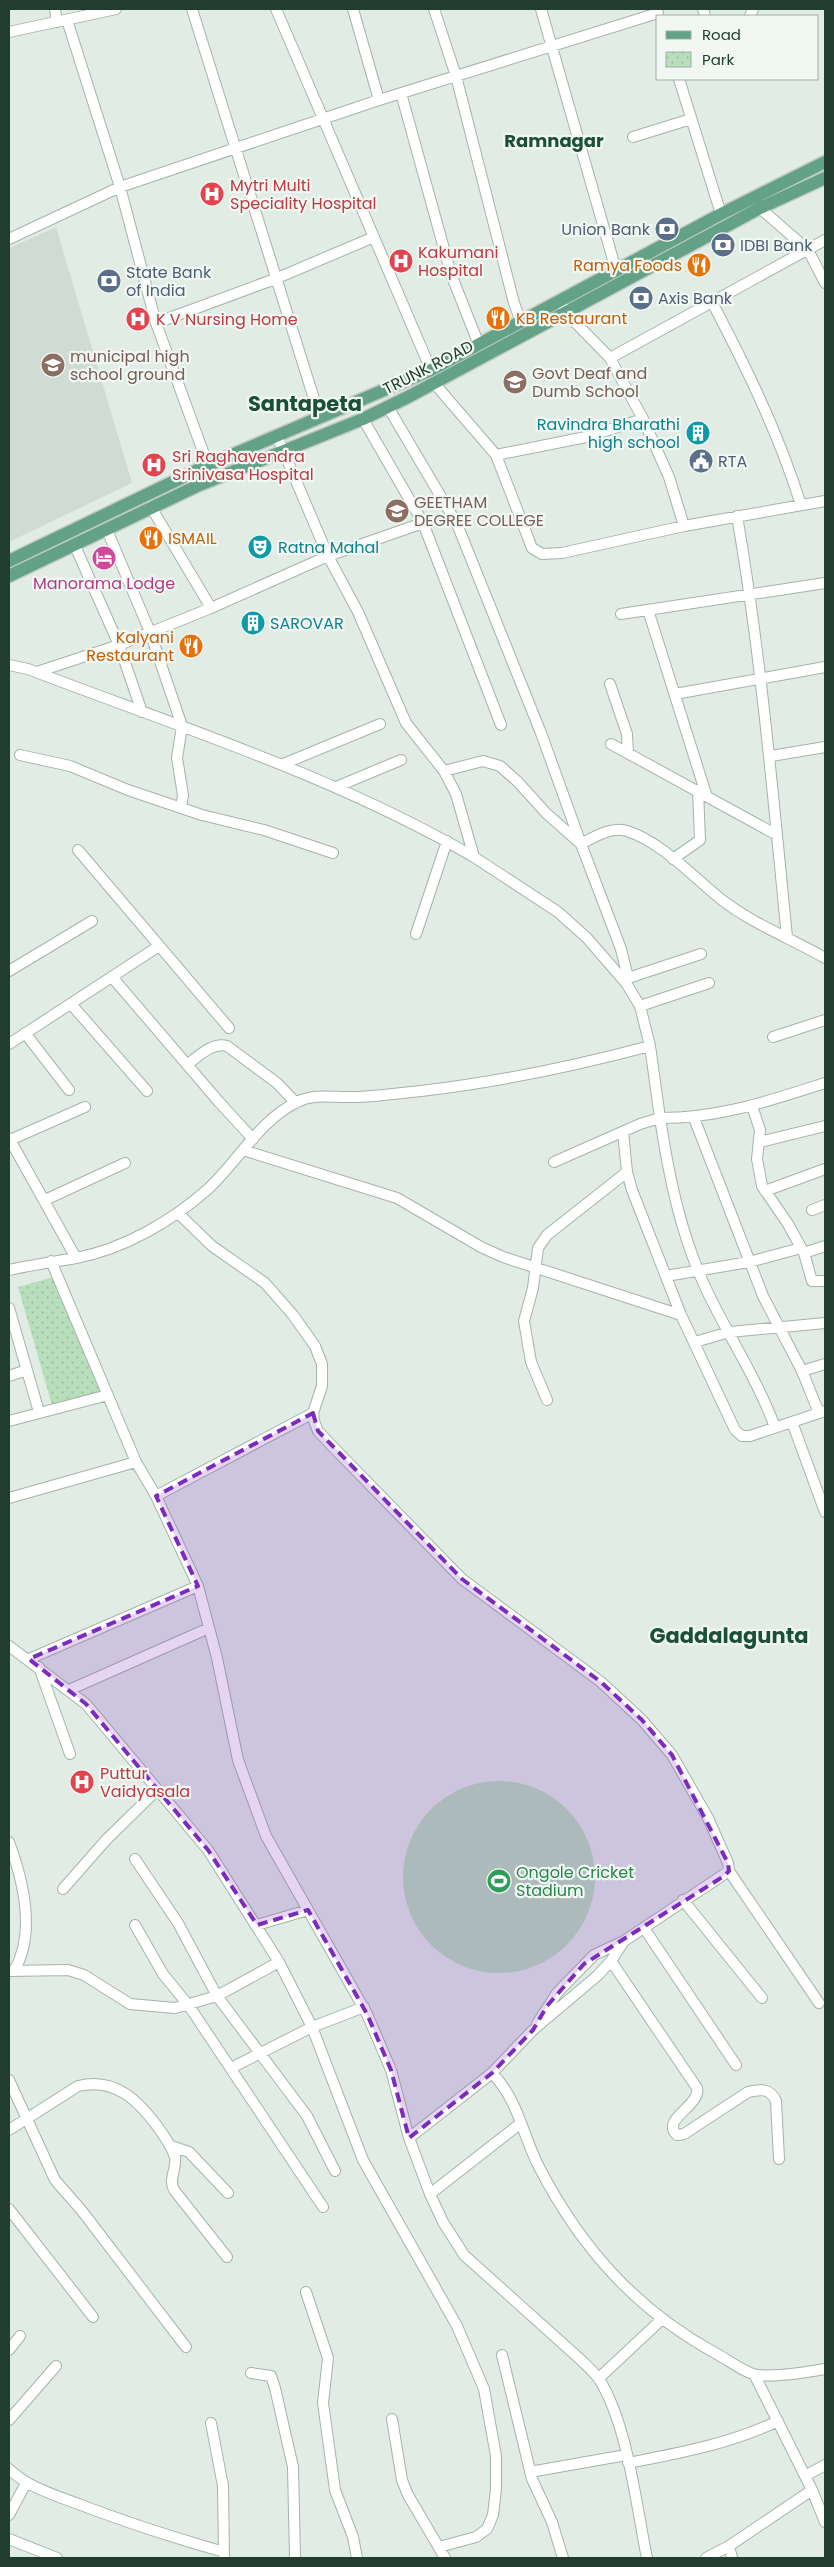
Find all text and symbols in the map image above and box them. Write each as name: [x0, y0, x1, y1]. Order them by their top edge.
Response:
legend: [656, 15, 819, 80]
text: Road: [702, 24, 741, 45]
text: Park: [702, 49, 734, 70]
district label: Ramnagar: [504, 128, 604, 153]
place label: Mytri Multi Speciality Hospital: [230, 174, 377, 215]
hospital icon: Mytri Multi Speciality Hospital: [199, 181, 225, 207]
bank icon: Union Bank: [654, 216, 680, 242]
place label: Union Bank: [561, 218, 651, 241]
bank icon: IDBI Bank: [710, 232, 736, 258]
place label: IDBI Bank: [740, 234, 813, 257]
place label: Kakumani Hospital: [418, 241, 498, 282]
hospital icon: Kakumani Hospital: [388, 248, 414, 274]
restaurant icon: Ramya Foods: [686, 252, 712, 278]
place label: Ramya Foods: [573, 254, 682, 277]
place label: State Bank of India: [126, 261, 212, 302]
bank icon: State Bank of India: [96, 268, 122, 294]
bank icon: Axis Bank: [628, 285, 654, 311]
place label: Axis Bank: [658, 287, 733, 310]
restaurant icon: KB Restaurant: [485, 305, 511, 331]
hospital icon: K V Nursing Home: [125, 306, 151, 332]
place label: KB Restaurant: [516, 307, 628, 330]
place label: K V Nursing Home: [156, 308, 298, 331]
street label: TRUNK ROAD: [379, 335, 477, 400]
place label: municipal high school ground: [70, 345, 190, 386]
school or university icon: municipal high school ground: [40, 352, 66, 378]
place label: Govt Deaf and Dumb School: [532, 362, 647, 403]
school or university icon: Govt Deaf and Dumb School: [502, 369, 528, 395]
district label: Santapeta: [248, 389, 362, 418]
place label: Ravindra Bharathi high school: [537, 413, 680, 454]
building icon: Ravindra Bharathi high school: [685, 420, 711, 446]
place label: Sri Raghavendra Srinivasa Hospital: [172, 445, 314, 486]
public building icon: RTA: [688, 448, 714, 474]
place label: RTA: [718, 450, 747, 473]
hospital icon: Sri Raghavendra Srinivasa Hospital: [141, 452, 167, 478]
place label: GEETHAM DEGREE COLLEGE: [414, 491, 544, 532]
school or university icon: GEETHAM DEGREE COLLEGE: [384, 498, 410, 524]
restaurant icon: ISMAIL: [138, 525, 164, 551]
place label: ISMAIL: [168, 527, 217, 550]
theatre icon: Ratna Mahal: [247, 534, 273, 560]
place label: Ratna Mahal: [278, 536, 379, 559]
hotel icon: Manorama Lodge: [91, 545, 117, 571]
place label: Manorama Lodge: [33, 572, 175, 595]
building icon: SAROVAR: [240, 610, 266, 636]
place label: SAROVAR: [270, 612, 344, 635]
place label: Kalyani Restaurant: [86, 626, 174, 667]
restaurant icon: Kalyani Restaurant: [178, 633, 204, 659]
district label: Gaddalagunta: [650, 1621, 808, 1650]
place label: Puttur Vaidyasala: [100, 1762, 190, 1803]
hospital icon: Puttur Vaidyasala: [69, 1769, 95, 1795]
place label: Ongole Cricket Stadium: [516, 1861, 634, 1902]
sports icon: Ongole Cricket Stadium: [486, 1868, 512, 1894]

